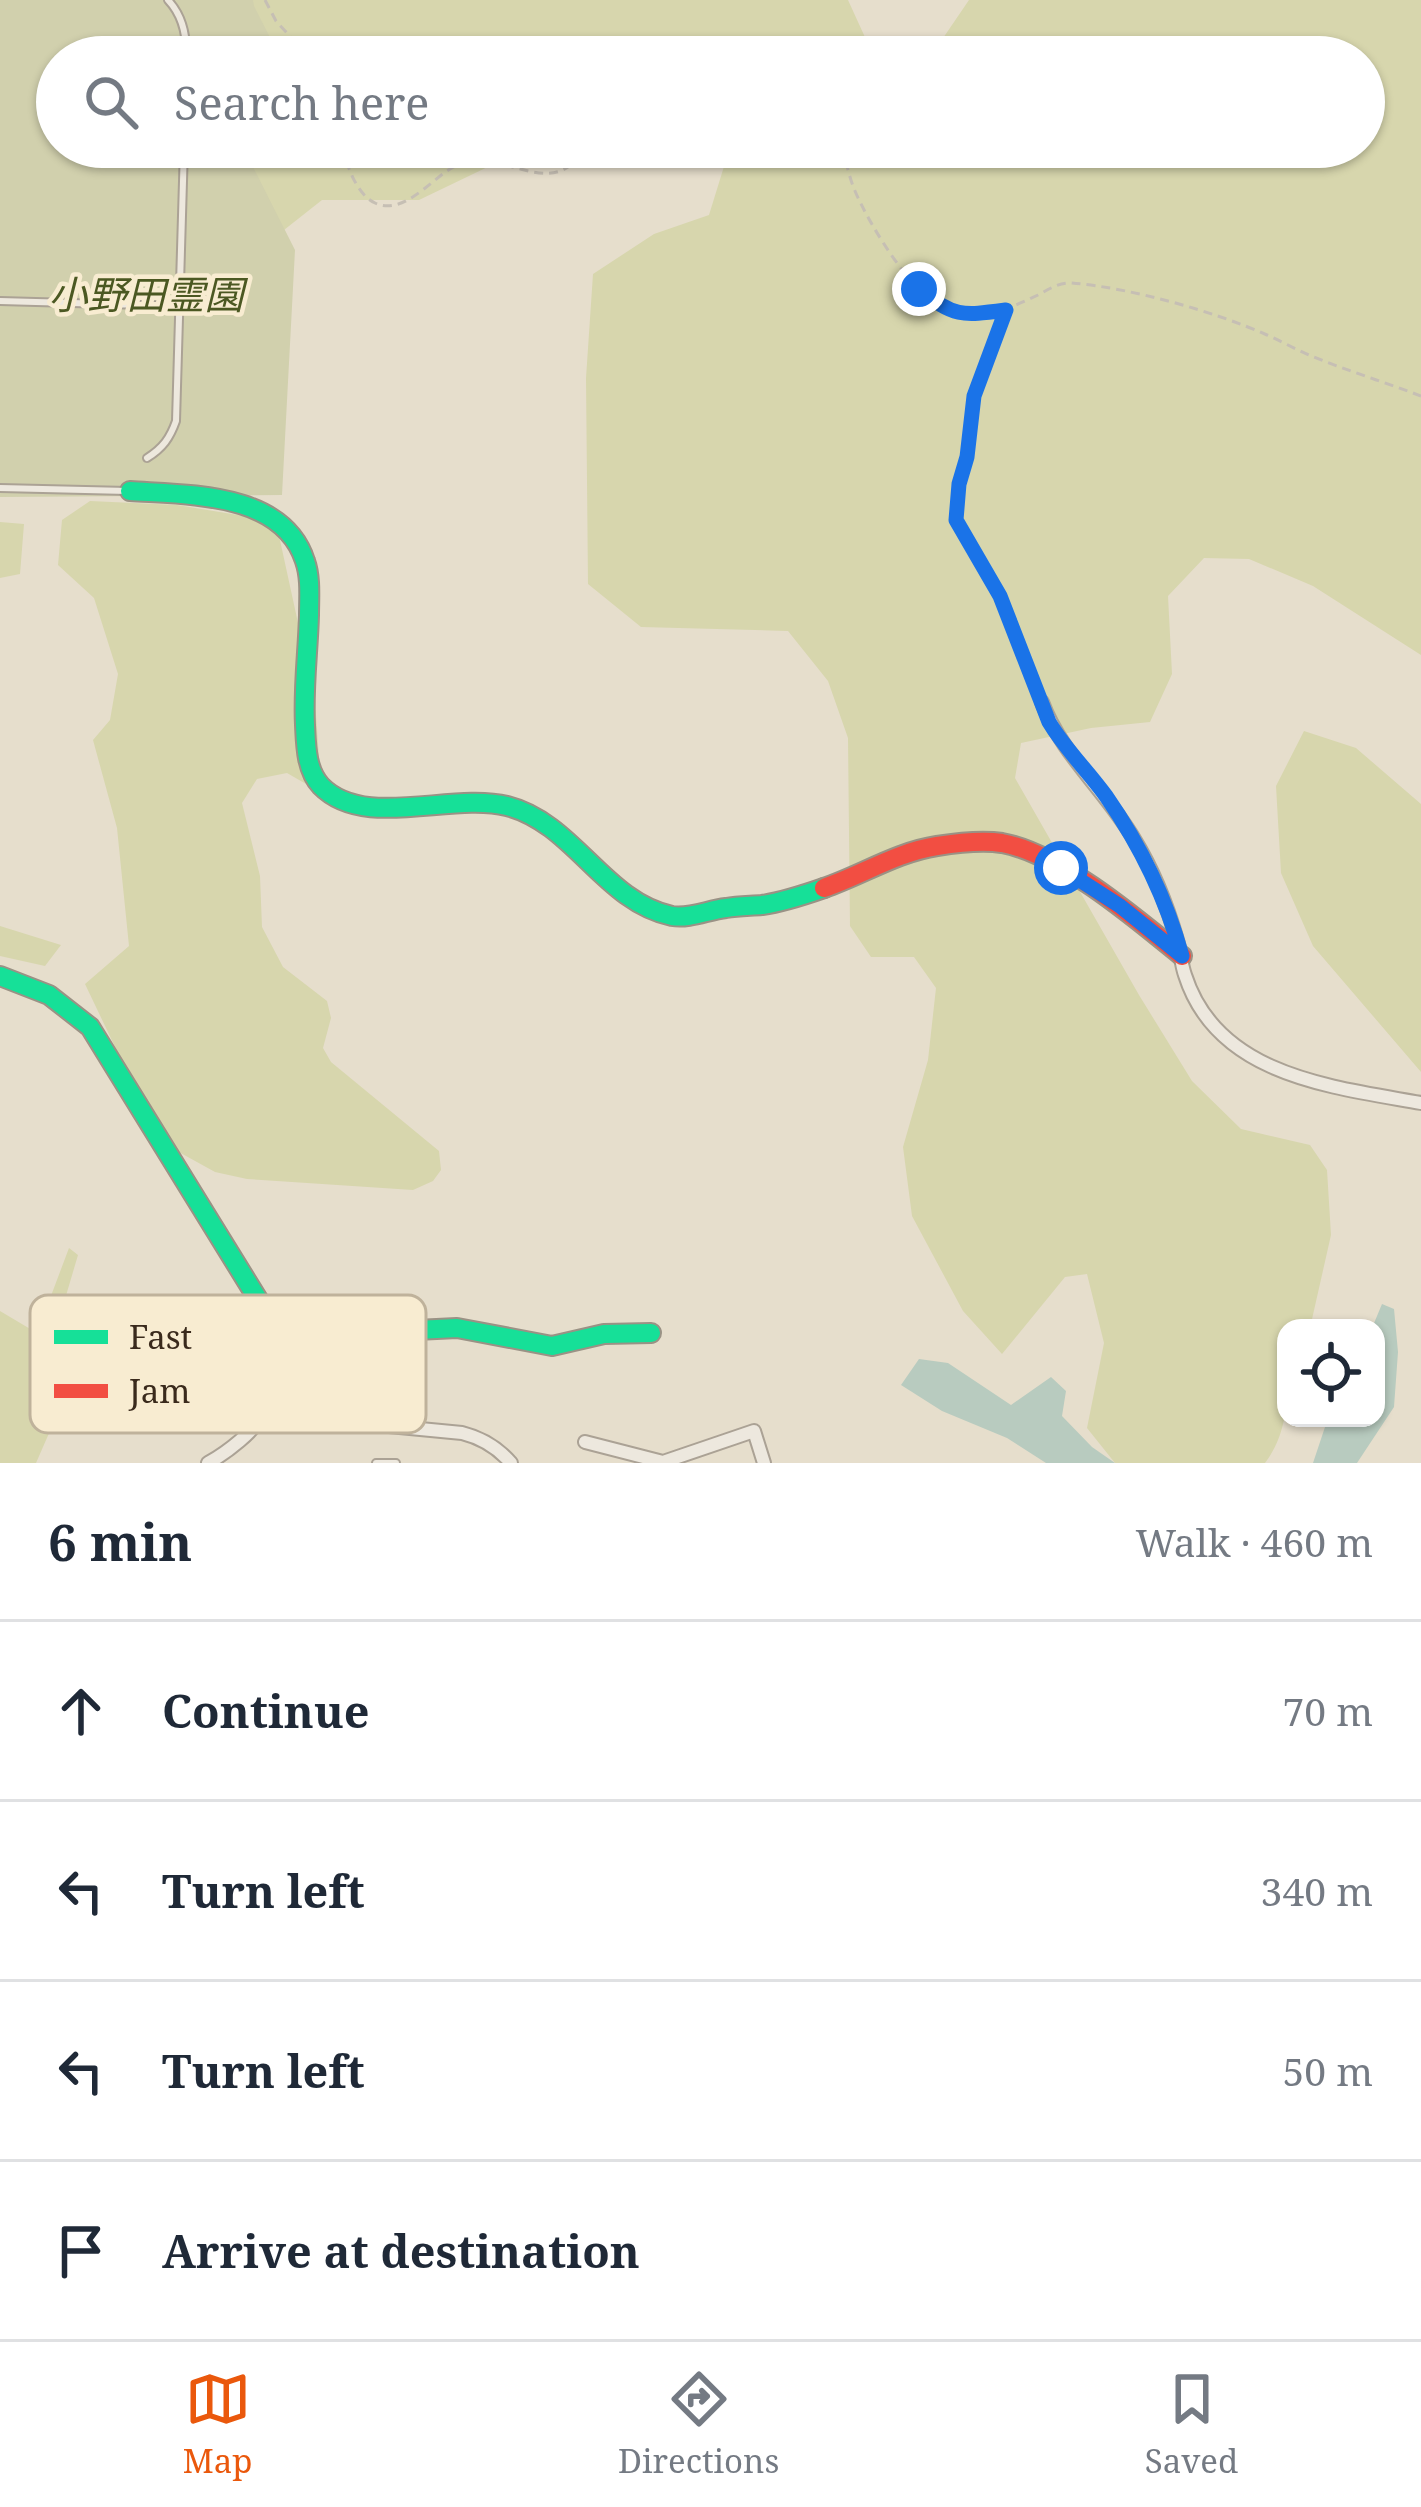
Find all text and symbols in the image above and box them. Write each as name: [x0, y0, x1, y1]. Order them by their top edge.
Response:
search box: [36, 36, 1385, 168]
icon: search: [78, 69, 144, 135]
text: Search here: [174, 72, 429, 133]
route end: [892, 262, 946, 316]
park label: 小野田霊園: [48, 267, 248, 320]
route start: [1034, 841, 1088, 895]
legend: [30, 1295, 426, 1433]
text: Fast: [129, 1314, 192, 1359]
map controls: [1277, 1319, 1385, 1427]
button: locate: [1277, 1319, 1385, 1427]
text: Jam: [128, 1368, 191, 1413]
text: 6 min: [48, 1506, 192, 1576]
text: Walk · 460 m: [1136, 1515, 1373, 1568]
icon: ahead: [48, 1678, 114, 1744]
text: Continue: [162, 1680, 370, 1741]
text: 70 m: [1282, 1684, 1373, 1737]
icon: left: [48, 1858, 114, 1924]
text: Turn left: [162, 1860, 365, 1921]
text: 340 m: [1261, 1864, 1373, 1917]
icon: left: [48, 2038, 114, 2104]
text: Turn left: [162, 2040, 365, 2101]
text: 50 m: [1282, 2044, 1373, 2097]
icon: arrive: [48, 2218, 114, 2284]
text: Arrive at destination: [162, 2220, 640, 2281]
tab: Map: [183, 2366, 253, 2483]
tab: Directions: [618, 2366, 779, 2483]
tab: Saved: [1145, 2366, 1238, 2483]

